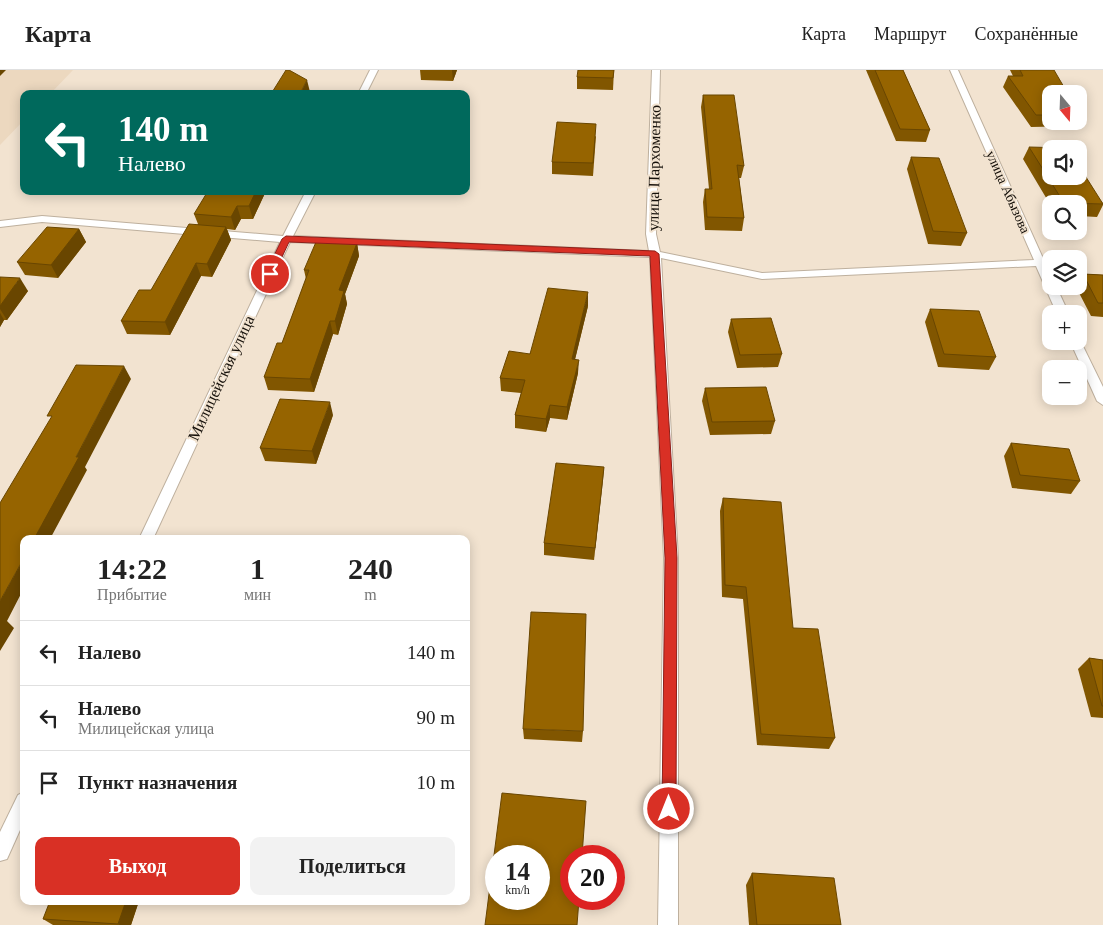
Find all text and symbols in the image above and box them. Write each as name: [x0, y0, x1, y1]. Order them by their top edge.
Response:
text: Карта: [25, 21, 91, 47]
text: Карта: [801, 24, 846, 44]
text: Маршрут: [874, 24, 946, 44]
text: Сохранённые: [974, 24, 1078, 44]
north arrow: [1042, 85, 1088, 130]
map controls: [1042, 85, 1087, 405]
street label: улица Пархоменко: [644, 105, 665, 231]
icon: left: [35, 110, 100, 175]
text: 140 m: [118, 110, 208, 149]
button: sound: [1042, 140, 1087, 185]
street label: улица Абызова: [983, 148, 1033, 236]
text: Налево: [118, 151, 186, 176]
button: search: [1042, 195, 1087, 240]
button: layers: [1042, 250, 1087, 295]
pin: [249, 253, 291, 295]
icon: arrive: [256, 260, 284, 288]
button: +: [1042, 305, 1087, 350]
street label: Милицейская улица: [185, 313, 258, 444]
button: −: [1042, 360, 1087, 405]
text: 14:22: [97, 552, 167, 585]
text: 1: [250, 552, 265, 585]
text: 240: [348, 552, 393, 585]
text: Прибытие: [97, 586, 167, 603]
text: мин: [244, 586, 271, 603]
text: m: [364, 586, 377, 603]
icon: left: [35, 639, 63, 667]
text: Налево: [78, 642, 141, 663]
text: 140 m: [407, 642, 455, 663]
text: Налево: [78, 698, 141, 719]
icon: left: [35, 704, 63, 732]
text: 90 m: [416, 707, 455, 728]
text: Милицейская улица: [78, 720, 214, 737]
icon: arrive: [35, 769, 63, 797]
text: Пункт назначения: [78, 772, 237, 793]
text: 10 m: [416, 772, 455, 793]
position arrow: [642, 782, 694, 834]
button: Выход: [35, 837, 240, 895]
button: Поделиться: [250, 837, 455, 895]
speed limit sign: 20: [560, 845, 625, 910]
text: 14: [505, 858, 530, 885]
text: km/h: [505, 883, 530, 897]

